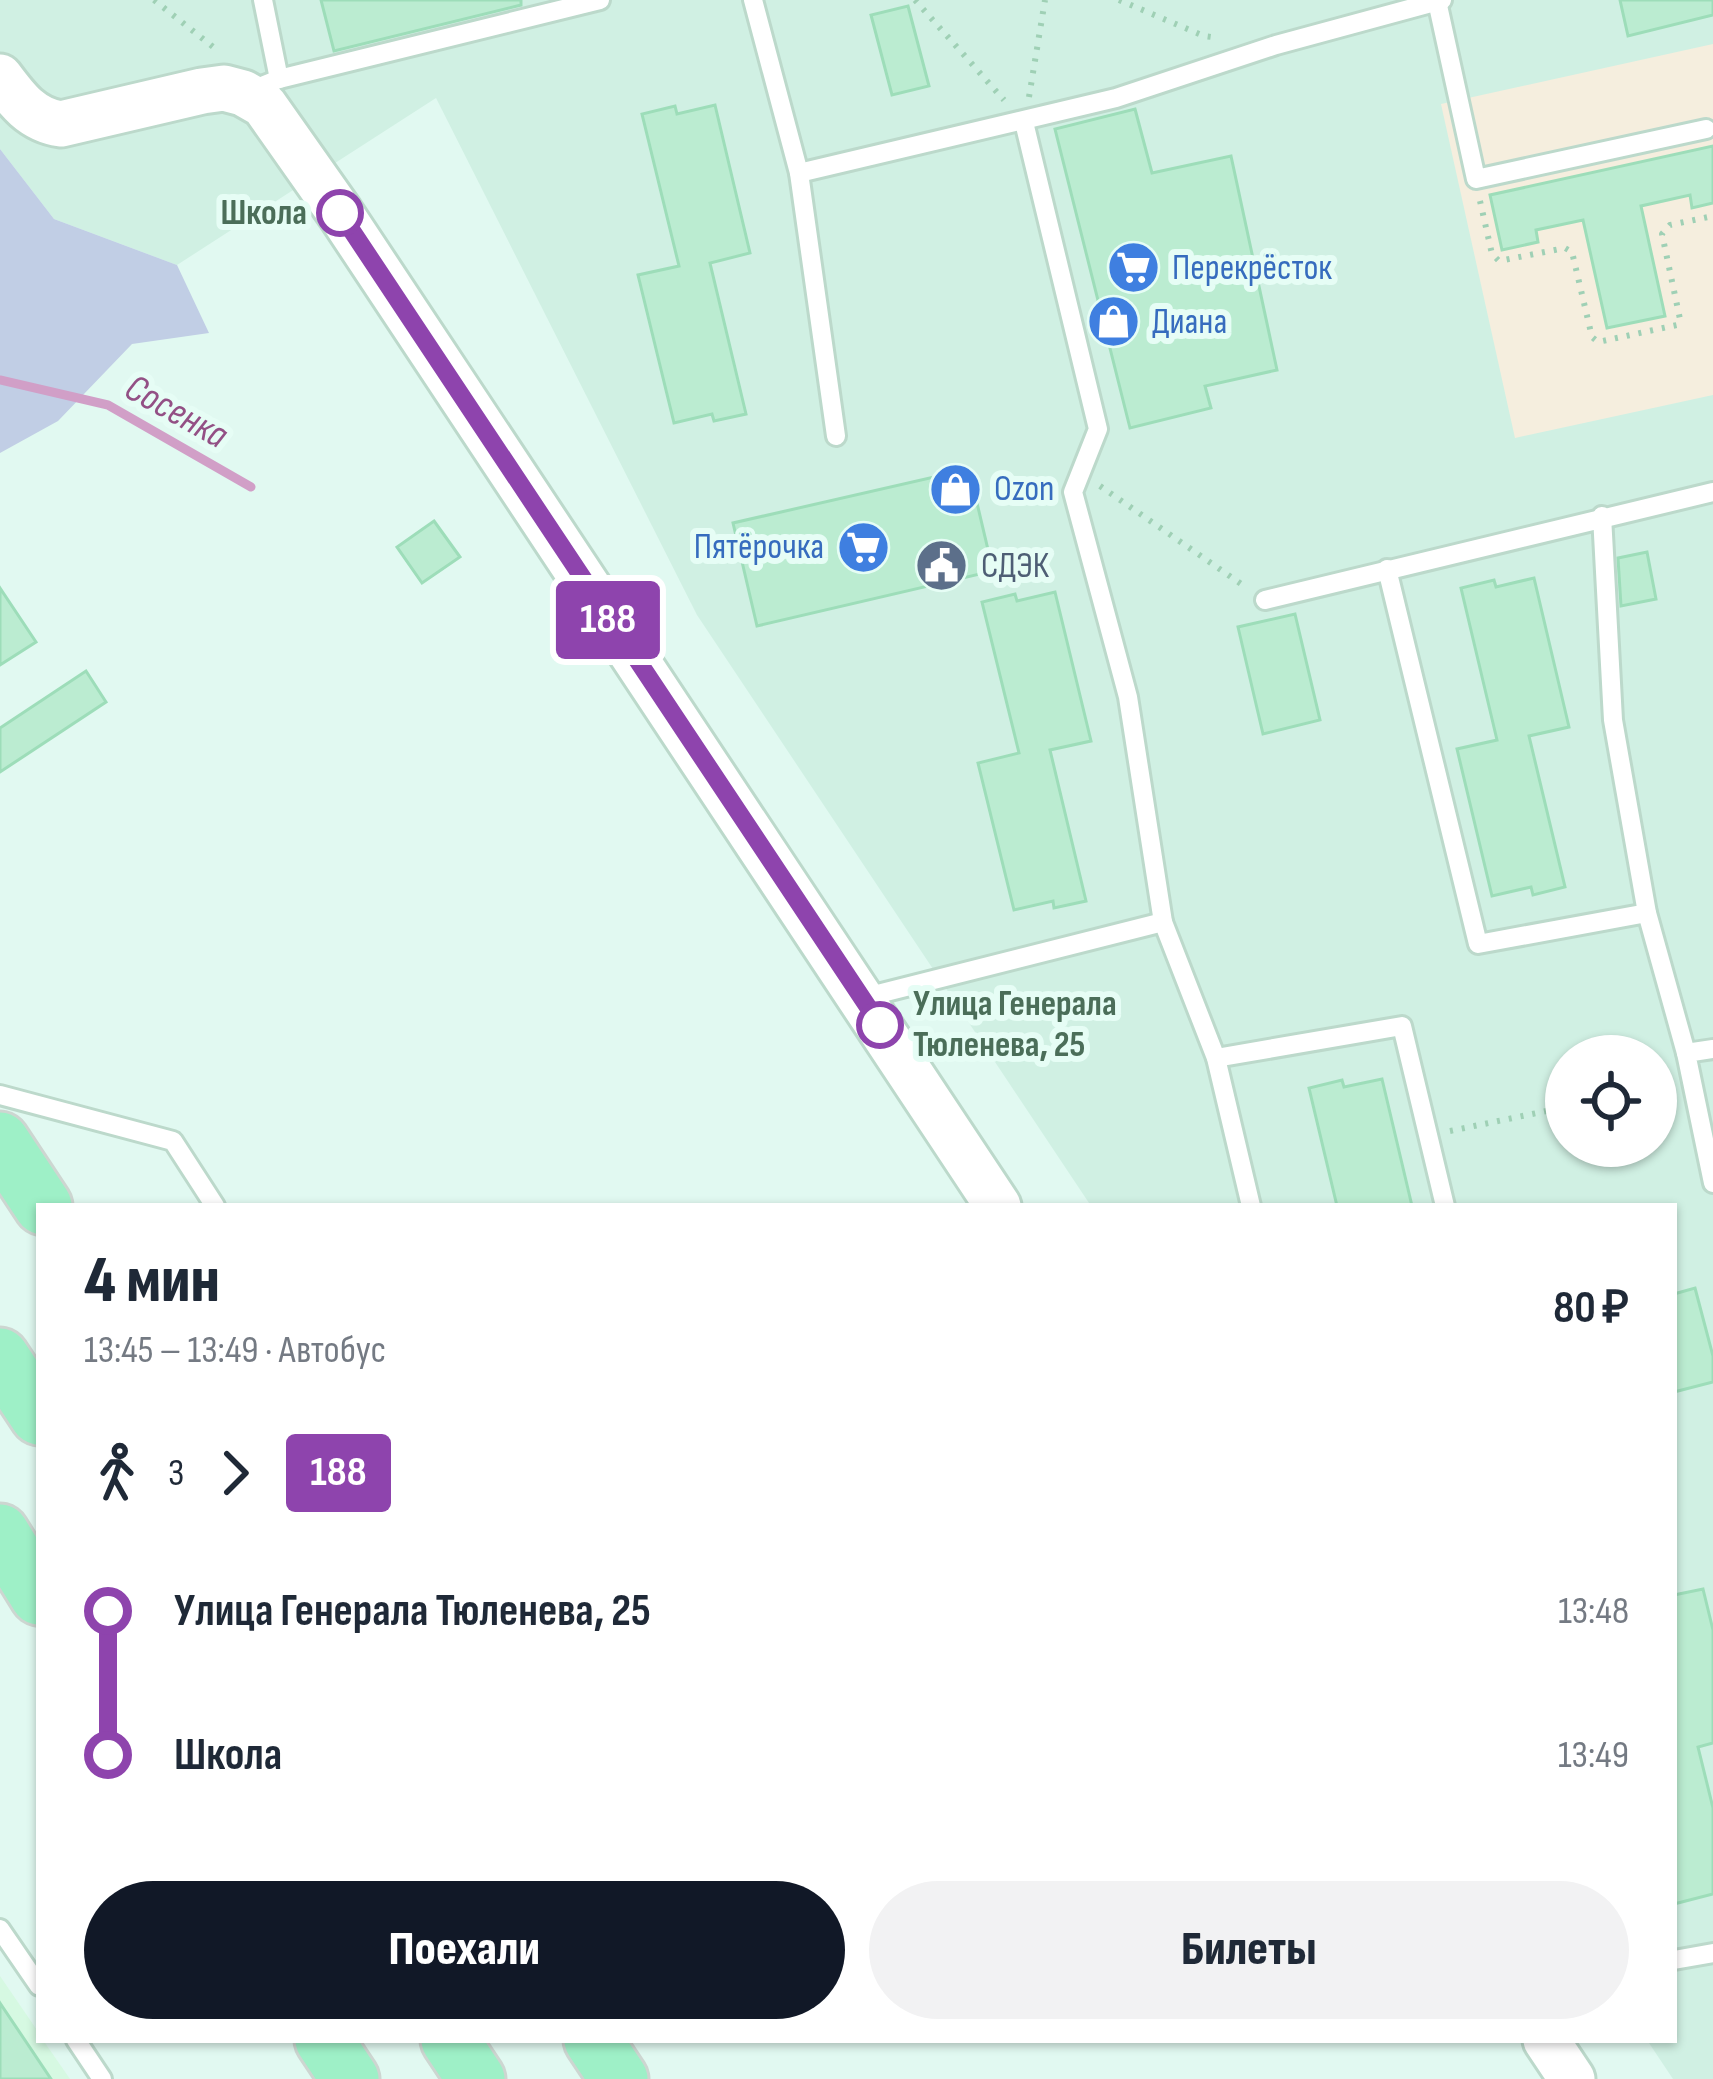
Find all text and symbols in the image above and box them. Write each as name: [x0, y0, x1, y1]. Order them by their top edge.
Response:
marker: Школа: [318, 191, 362, 235]
place label: Школа: [220, 192, 307, 235]
supermarket icon: Перекрёсток: [1105, 240, 1161, 296]
place label: Перекрёсток: [1172, 247, 1332, 290]
shop icon: Диана: [1085, 294, 1141, 350]
place label: Диана: [1152, 301, 1227, 344]
water label: Сосенка: [116, 365, 236, 459]
shop icon: Ozon: [927, 461, 983, 517]
place label: Ozon: [994, 468, 1055, 511]
supermarket icon: Пятёрочка: [835, 519, 891, 575]
place label: Пятёрочка: [694, 526, 824, 569]
public building icon: СДЭК: [914, 538, 970, 594]
place label: СДЭК: [981, 545, 1050, 588]
line badge: 188: [539, 581, 677, 659]
text: 188: [580, 594, 636, 645]
place label: Улица Генерала Тюленева, 25: [913, 983, 1117, 1067]
marker: Улица Генерала Тюленева, 25: [858, 1003, 902, 1047]
map controls: [1545, 1035, 1677, 1167]
button: locate: [1545, 1035, 1677, 1167]
text: 4 мин: [84, 1242, 220, 1321]
text: 80 ₽: [1553, 1281, 1629, 1336]
text: 13:45 – 13:49 · Автобус: [84, 1327, 386, 1374]
icon: walk: [84, 1440, 150, 1506]
icon: forward: [202, 1440, 268, 1506]
text: 188: [310, 1447, 367, 1498]
text: 3: [168, 1450, 184, 1497]
text: Улица Генерала Тюленева, 25: [174, 1584, 651, 1639]
text: 13:48: [1558, 1588, 1629, 1635]
text: Школа: [174, 1728, 282, 1783]
text: 13:49: [1558, 1732, 1629, 1779]
button: Поехали: [84, 1881, 845, 2019]
button: Билеты: [869, 1881, 1629, 2019]

